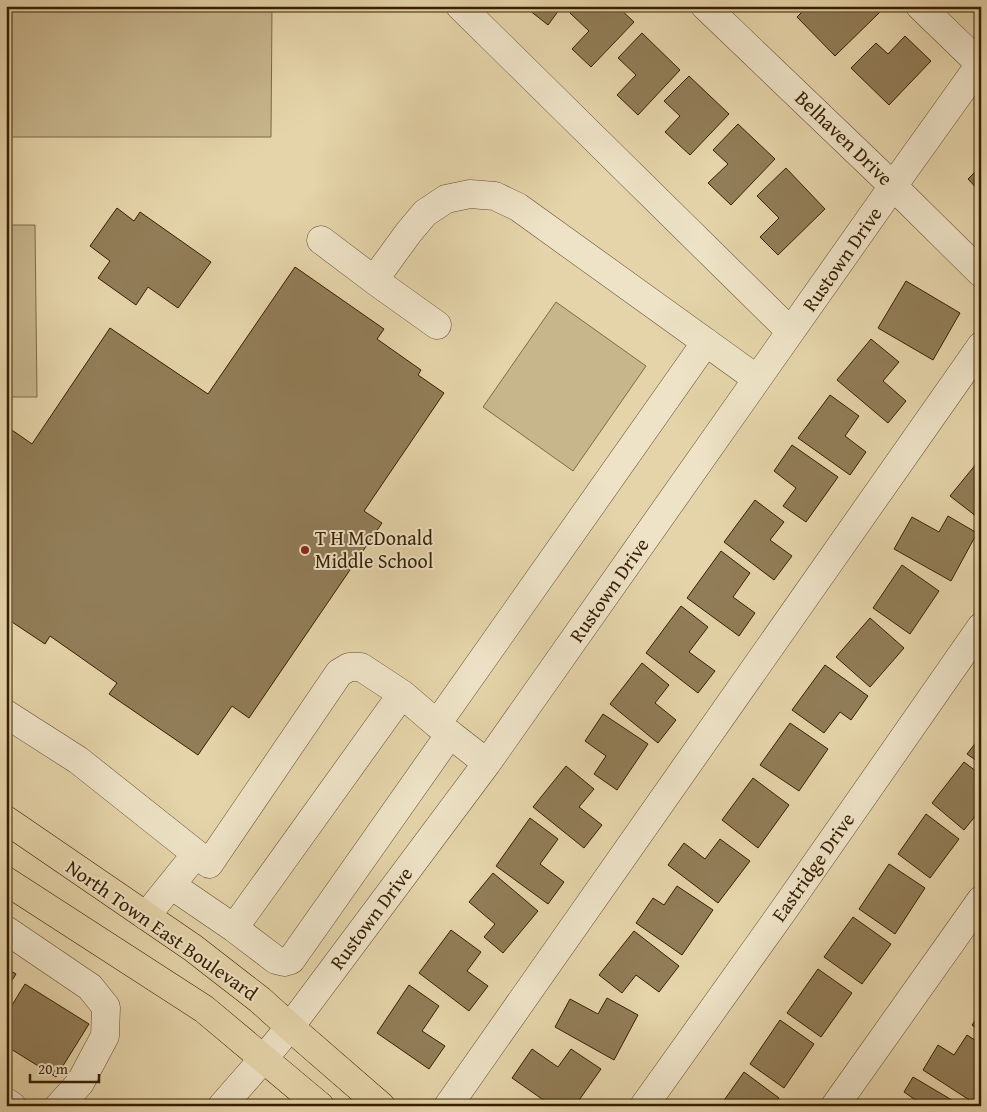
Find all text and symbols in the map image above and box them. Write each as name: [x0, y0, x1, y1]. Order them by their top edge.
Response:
street label: Belhaven Drive: [789, 83, 900, 192]
street label: Rustown Drive: [795, 200, 888, 317]
place label: T H McDonald Middle School: [315, 523, 434, 575]
street label: Rustown Drive: [562, 531, 655, 648]
marker: T H McDonald Middle School: [299, 544, 311, 556]
street label: Eastridge Drive: [764, 806, 861, 927]
street label: North Town East Boulevard: [60, 852, 264, 1007]
street label: Rustown Drive: [322, 860, 419, 975]
scale bar: [30, 1052, 99, 1084]
text: 20 m: [38, 1058, 69, 1079]

